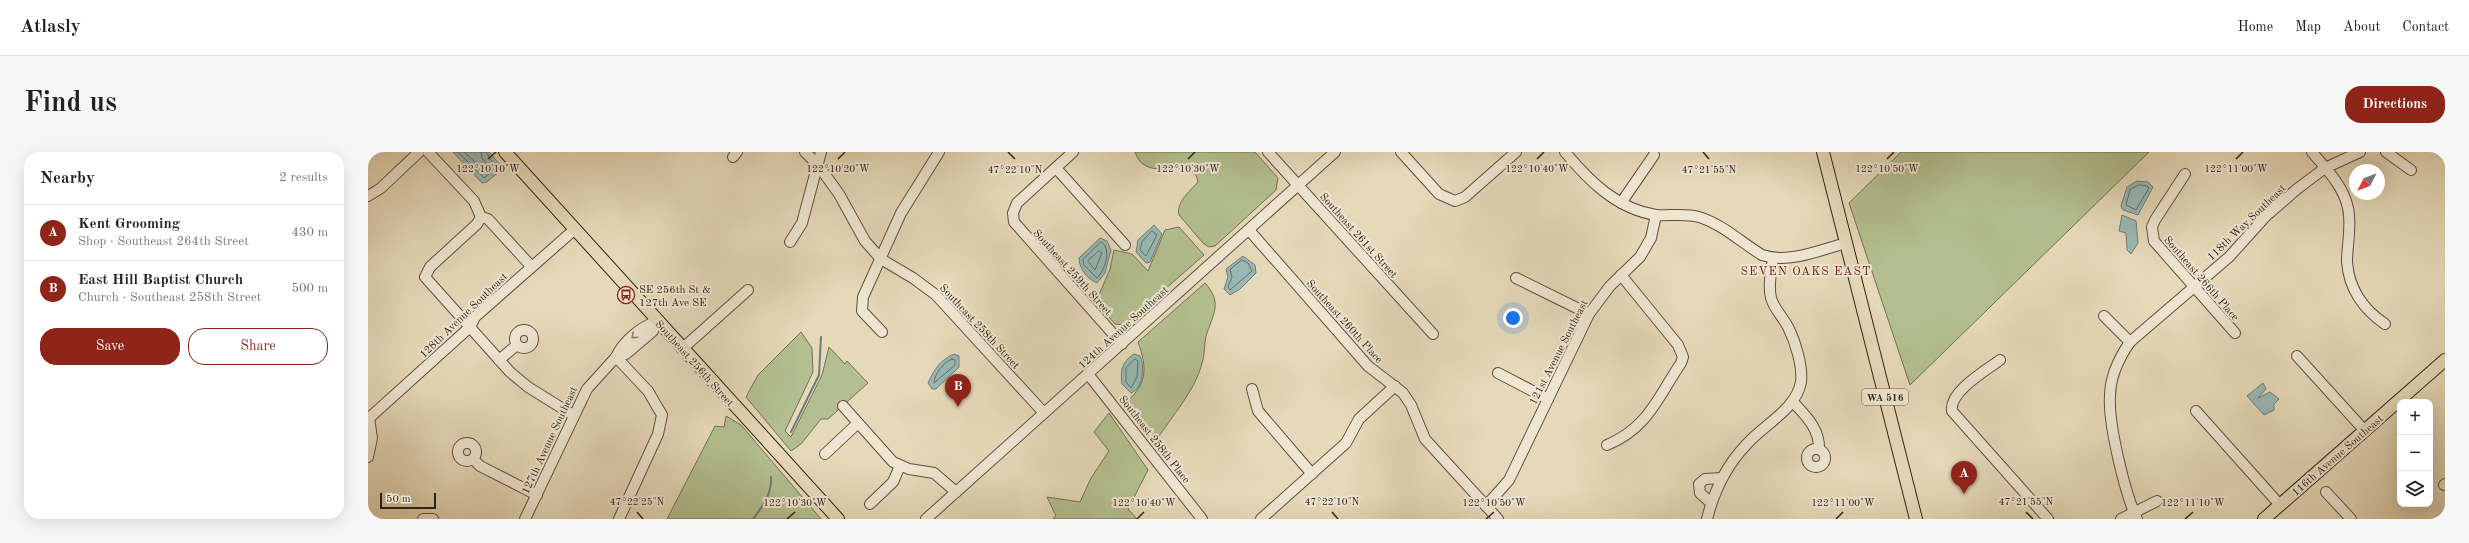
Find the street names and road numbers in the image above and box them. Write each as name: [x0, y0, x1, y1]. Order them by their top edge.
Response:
street label: 118th Way Southeast: [2206, 183, 2288, 263]
street label: Southeast 261st Street: [1317, 191, 1399, 281]
street label: Southeast 259th Street: [1031, 228, 1113, 318]
street label: Southeast 266th Place: [2161, 235, 2240, 323]
street label: 128th Avenue Southeast: [418, 271, 510, 361]
street label: Southeast 260th Place: [1304, 278, 1384, 366]
street label: Southeast 258th Street: [937, 283, 1021, 372]
street label: 124th Avenue Southeast: [1077, 285, 1171, 371]
street label: 121st Avenue Southeast: [1528, 298, 1591, 407]
street label: Southeast 256th Street: [653, 319, 735, 409]
street label: 127th Avenue Southeast: [521, 385, 580, 496]
road number: WA 516: [1862, 389, 1908, 405]
street label: Southeast 258th Place: [1116, 394, 1191, 486]
street label: 116th Avenue Southeast: [2290, 413, 2386, 499]

